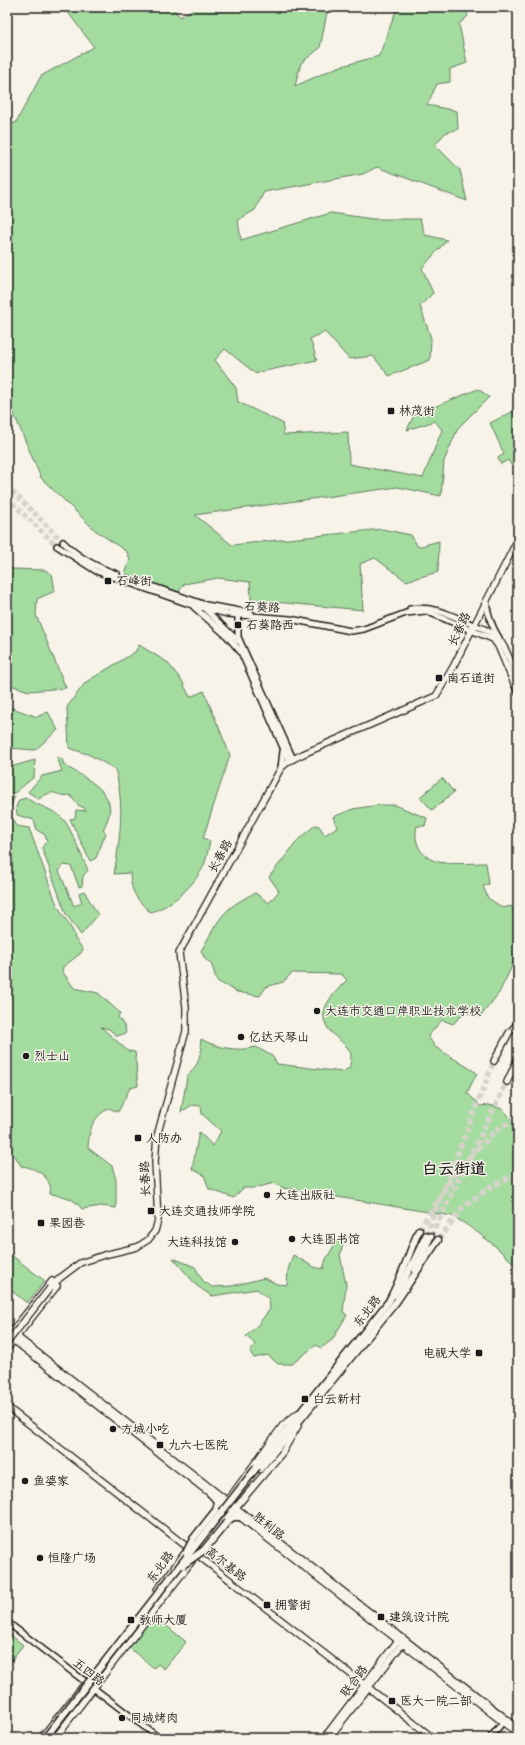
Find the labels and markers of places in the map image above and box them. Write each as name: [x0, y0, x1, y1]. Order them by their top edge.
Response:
place label: 林茂街: [399, 403, 435, 418]
marker: 林茂街: [386, 406, 396, 416]
place label: 石峰街: [116, 573, 152, 588]
marker: 石峰街: [103, 576, 113, 586]
place label: 石葵路西: [246, 617, 294, 632]
marker: 石葵路西: [233, 620, 243, 630]
place label: 南石道街: [447, 670, 495, 685]
marker: 南石道街: [434, 673, 444, 683]
place label: 大连市交通口岸职业技术学校: [325, 1003, 481, 1018]
marker: 大连市交通口岸职业技术学校: [312, 1006, 322, 1016]
place label: 亿达天琴山: [249, 1029, 309, 1044]
marker: 亿达天琴山: [236, 1032, 246, 1042]
place label: 烈士山: [34, 1048, 70, 1063]
marker: 烈士山: [21, 1051, 31, 1061]
place label: 人防办: [146, 1130, 182, 1145]
marker: 人防办: [133, 1133, 143, 1143]
place label: 大连出版社: [275, 1187, 335, 1202]
marker: 大连出版社: [262, 1190, 272, 1200]
place label: 大连交通技师学院: [159, 1203, 255, 1218]
marker: 大连交通技师学院: [146, 1206, 156, 1216]
place label: 果园巷: [49, 1215, 85, 1230]
marker: 果园巷: [36, 1218, 46, 1228]
place label: 大连图书馆: [300, 1231, 360, 1246]
place label: 大连科技馆: [167, 1234, 227, 1249]
marker: 大连图书馆: [287, 1234, 297, 1244]
marker: 大连科技馆: [230, 1237, 240, 1247]
place label: 电视大学: [423, 1345, 471, 1360]
marker: 电视大学: [474, 1348, 484, 1358]
place label: 白云新村: [313, 1391, 361, 1406]
marker: 白云新村: [300, 1394, 310, 1404]
place label: 方城小吃: [121, 1421, 169, 1436]
marker: 方城小吃: [108, 1424, 118, 1434]
place label: 九六七医院: [168, 1437, 228, 1452]
marker: 九六七医院: [155, 1440, 165, 1450]
place label: 鱼婆家: [33, 1473, 69, 1488]
marker: 鱼婆家: [20, 1476, 30, 1486]
place label: 恒隆广场: [48, 1550, 96, 1565]
marker: 恒隆广场: [35, 1553, 45, 1563]
place label: 拥警街: [275, 1597, 311, 1612]
marker: 拥警街: [262, 1600, 272, 1610]
place label: 建筑设计院: [389, 1609, 449, 1624]
place label: 教师大厦: [139, 1612, 187, 1627]
marker: 建筑设计院: [376, 1612, 386, 1622]
marker: 教师大厦: [126, 1615, 136, 1625]
place label: 医大一院二部: [400, 1693, 472, 1708]
marker: 医大一院二部: [387, 1696, 397, 1706]
place label: 同城烤肉: [130, 1710, 178, 1725]
marker: 同城烤肉: [117, 1713, 127, 1723]

